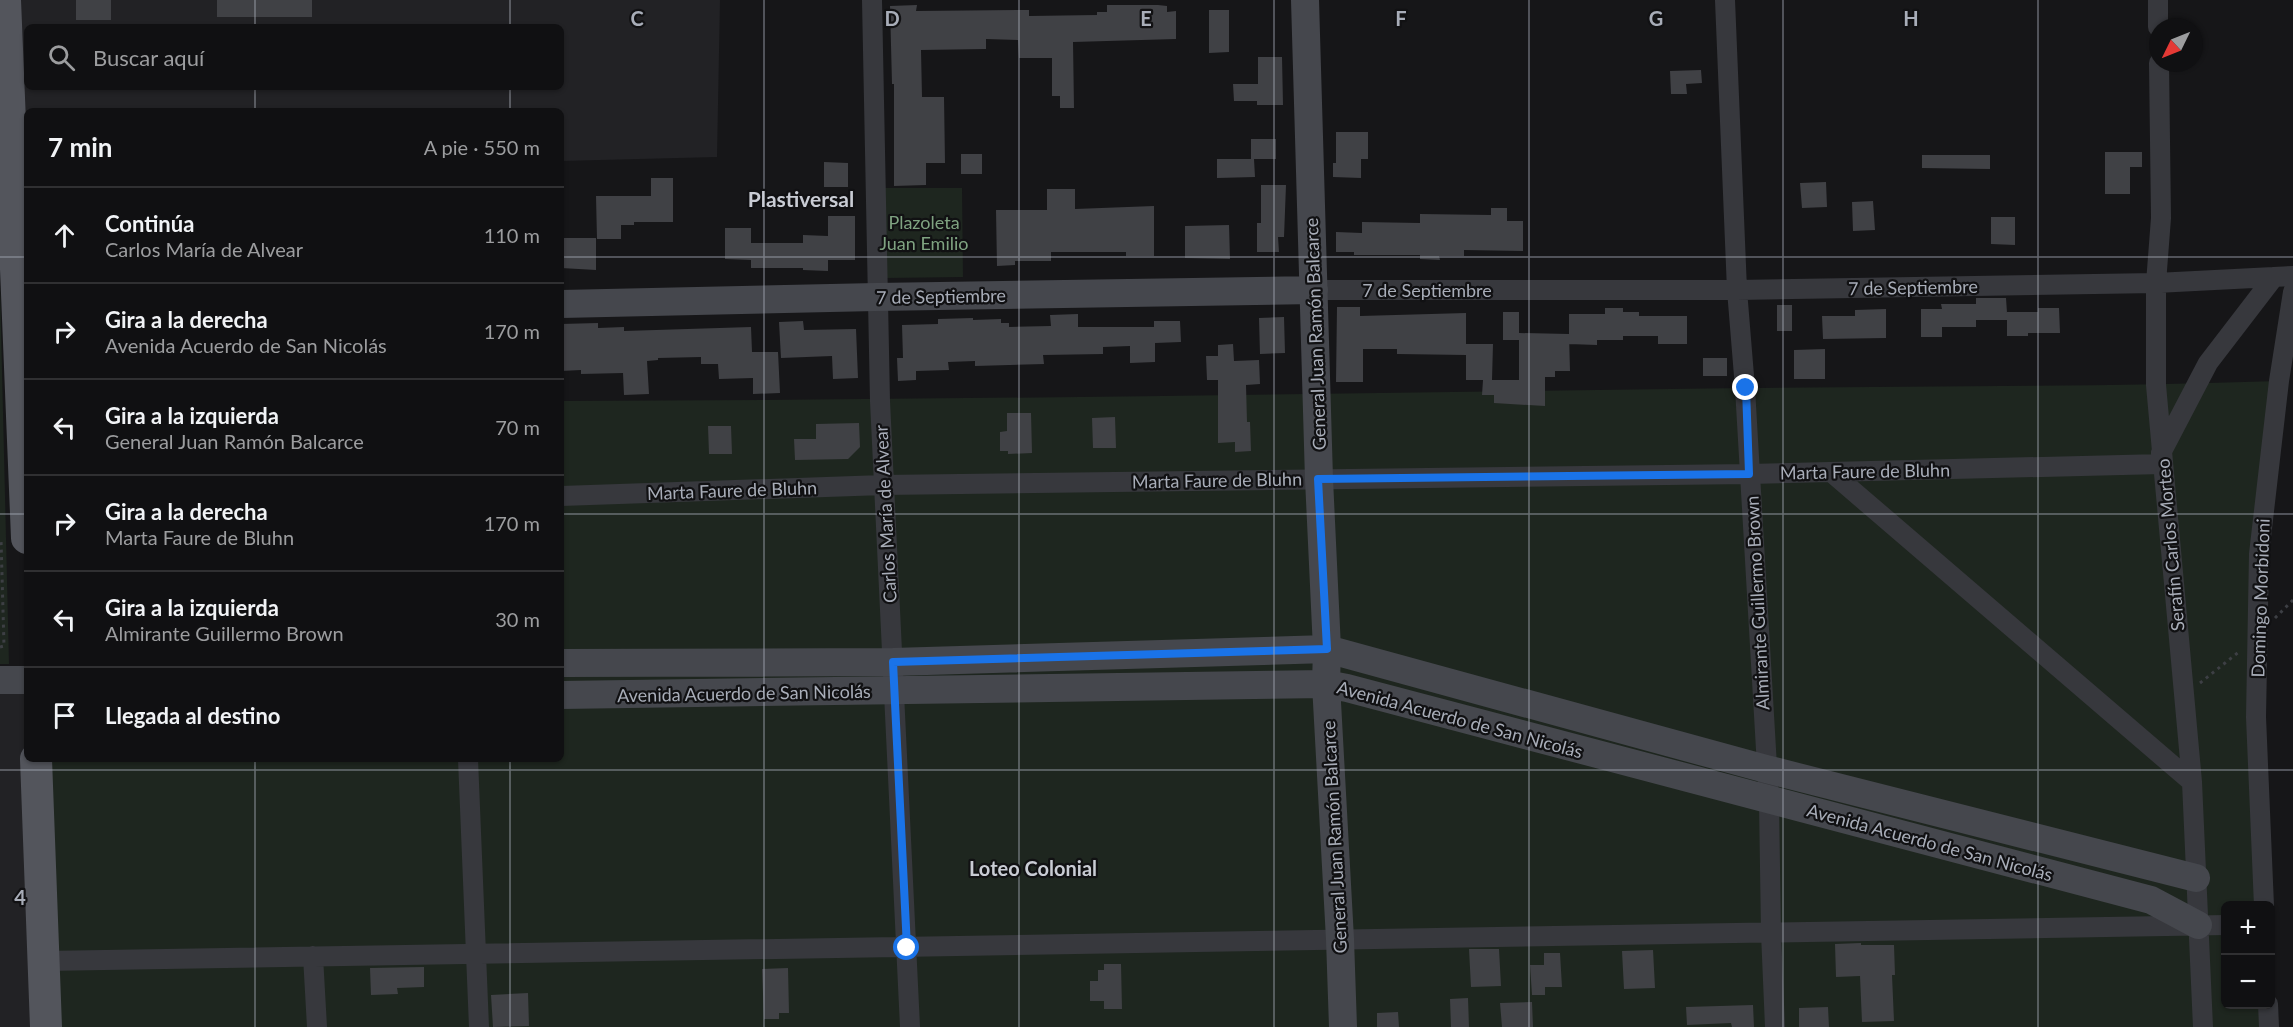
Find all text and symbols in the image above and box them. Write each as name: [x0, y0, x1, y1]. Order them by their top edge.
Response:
text: C: [630, 6, 644, 30]
text: D: [884, 6, 900, 30]
text: E: [1140, 6, 1152, 30]
text: F: [1395, 6, 1407, 30]
text: G: [1649, 6, 1663, 30]
text: H: [1903, 6, 1919, 30]
north arrow: [2149, 18, 2203, 72]
search box: [24, 24, 564, 90]
icon: search: [45, 41, 78, 74]
text: Buscar aquí: [93, 44, 204, 71]
text: 7 min: [48, 131, 112, 163]
text: A pie · 550 m: [424, 135, 540, 159]
district label: Plastiversal: [748, 186, 854, 211]
text: Continúa: [105, 210, 194, 237]
park label: Plazoleta Juan Emilio: [879, 211, 969, 254]
street label: General Juan Ramón Balcarce: [1300, 217, 1330, 451]
icon: ahead: [48, 219, 81, 252]
text: 110 m: [484, 223, 540, 247]
text: Carlos María de Alvear: [105, 237, 303, 261]
street label: 7 de Septiembre: [1848, 275, 1978, 299]
street label: 7 de Septiembre: [1362, 279, 1492, 301]
street label: 7 de Septiembre: [876, 284, 1006, 308]
text: Gira a la derecha: [105, 306, 268, 333]
icon: right: [48, 315, 81, 348]
text: 170 m: [484, 319, 540, 343]
text: Avenida Acuerdo de San Nicolás: [105, 333, 387, 357]
route end: [1732, 374, 1758, 400]
text: Gira a la izquierda: [105, 402, 279, 429]
icon: left: [48, 411, 81, 444]
text: 70 m: [495, 415, 540, 439]
street label: Carlos María de Alvear: [869, 424, 901, 604]
text: General Juan Ramón Balcarce: [105, 429, 364, 453]
street label: Serafín Carlos Morteo: [2151, 458, 2189, 632]
street label: Marta Faure de Bluhn: [1780, 459, 1950, 483]
street label: Marta Faure de Bluhn: [1132, 468, 1302, 492]
street label: Marta Faure de Bluhn: [647, 476, 817, 504]
street label: Almirante Guillermo Brown: [1740, 495, 1774, 711]
text: Gira a la derecha: [105, 498, 268, 525]
icon: right: [48, 507, 81, 540]
text: 170 m: [484, 511, 540, 535]
street label: Domingo Morbidoni: [2246, 518, 2274, 678]
text: Marta Faure de Bluhn: [105, 525, 294, 549]
text: Gira a la izquierda: [105, 594, 279, 621]
icon: left: [48, 603, 81, 636]
text: 30 m: [495, 607, 540, 631]
text: Almirante Guillermo Brown: [105, 621, 344, 645]
street label: Avenida Acuerdo de San Nicolás: [1335, 676, 1586, 762]
street label: Avenida Acuerdo de San Nicolás: [617, 680, 871, 706]
icon: arrive: [48, 699, 81, 732]
text: Llegada al destino: [105, 702, 281, 729]
street label: General Juan Ramón Balcarce: [1317, 720, 1351, 954]
street label: Avenida Acuerdo de San Nicolás: [1805, 799, 2056, 885]
district label: Loteo Colonial: [969, 856, 1097, 880]
text: 4: [14, 885, 26, 909]
map controls: [2221, 901, 2275, 1009]
button: +: [2221, 901, 2275, 955]
route start: [893, 934, 919, 960]
button: −: [2221, 955, 2275, 1009]

